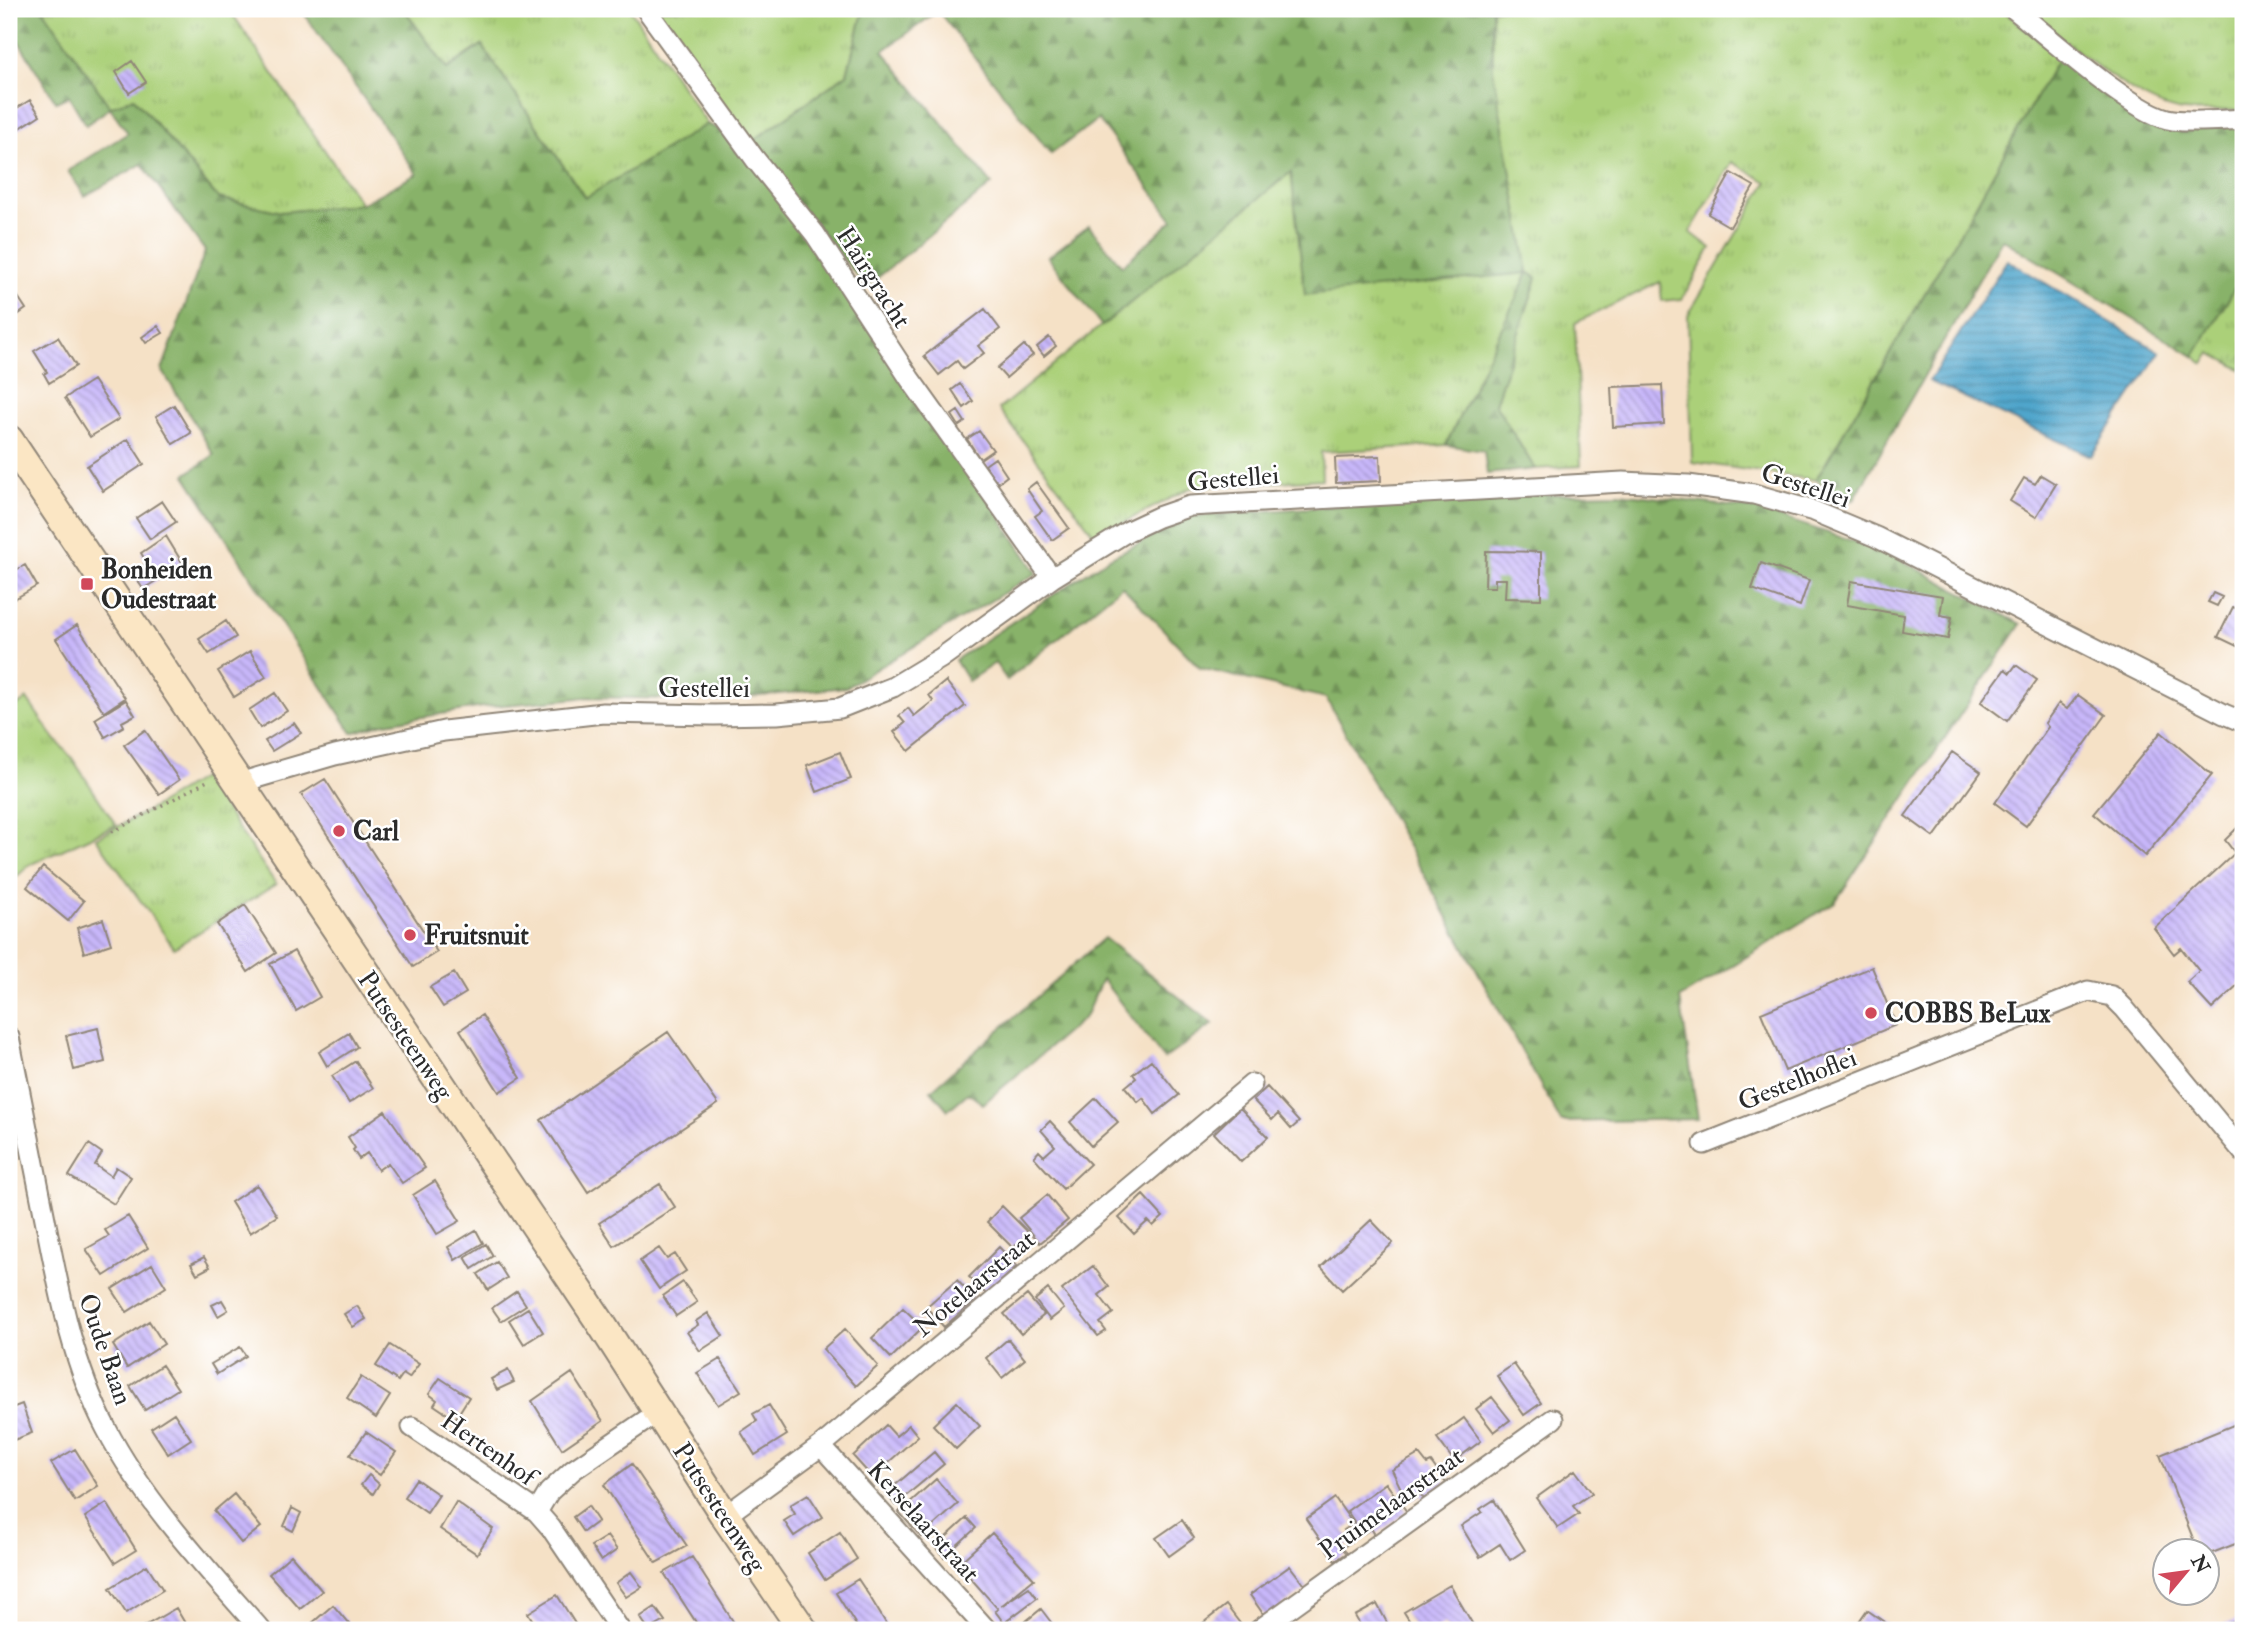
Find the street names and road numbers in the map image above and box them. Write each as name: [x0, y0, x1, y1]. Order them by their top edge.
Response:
street label: Hairgracht: [829, 221, 918, 334]
street label: Gestellei: [1757, 457, 1854, 515]
street label: Gestellei: [1186, 459, 1280, 499]
street label: Gestellei: [658, 673, 750, 705]
street label: Putsesteenweg: [350, 965, 461, 1107]
street label: Gestelhoflei: [1733, 1042, 1861, 1118]
street label: Notelaarstraat: [907, 1224, 1042, 1344]
street label: Oude Baan: [71, 1289, 139, 1409]
street label: Hertenhof: [435, 1404, 545, 1495]
street label: Putsesteenweg: [665, 1437, 774, 1580]
street label: Pruimelaarstraat: [1313, 1441, 1470, 1567]
street label: Kerselaarstraat: [860, 1454, 986, 1589]

